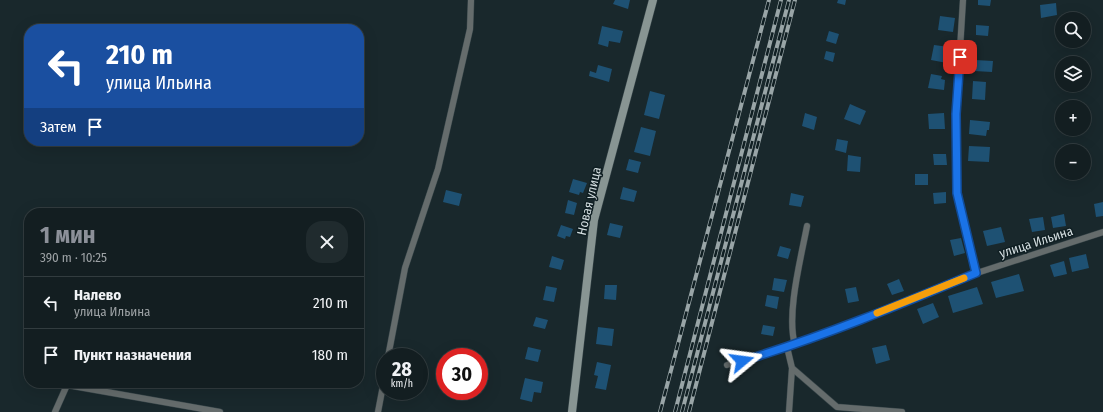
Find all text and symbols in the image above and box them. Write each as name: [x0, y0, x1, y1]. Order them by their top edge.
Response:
map controls: [1055, 12, 1091, 180]
button: search: [1055, 12, 1091, 48]
text: 210 m: [106, 38, 173, 71]
icon: left: [40, 40, 92, 92]
pin: [943, 40, 977, 74]
icon: arrive: [949, 46, 971, 68]
button: layers: [1055, 56, 1091, 92]
text: улица Ильина: [106, 72, 212, 94]
button: +: [1055, 100, 1091, 136]
icon: arrive: [84, 116, 106, 138]
text: Затем: [40, 118, 76, 136]
button: −: [1055, 144, 1091, 180]
street label: Новая улица: [574, 165, 604, 237]
text: 1 мин: [40, 221, 95, 249]
button: close: [306, 221, 348, 263]
street label: улица Ильина: [997, 223, 1075, 261]
text: 390 m · 10:25: [40, 250, 107, 265]
text: Налево: [74, 286, 121, 304]
icon: left: [40, 292, 62, 314]
text: 210 m: [313, 294, 348, 312]
text: улица Ильина: [74, 304, 151, 319]
position arrow: [721, 340, 763, 382]
icon: arrive: [40, 344, 62, 366]
text: Пункт назначения: [74, 346, 192, 364]
text: 180 m: [312, 346, 348, 364]
speed limit sign: 30: [436, 348, 488, 400]
text: 28: [392, 357, 412, 381]
text: km/h: [391, 378, 413, 390]

